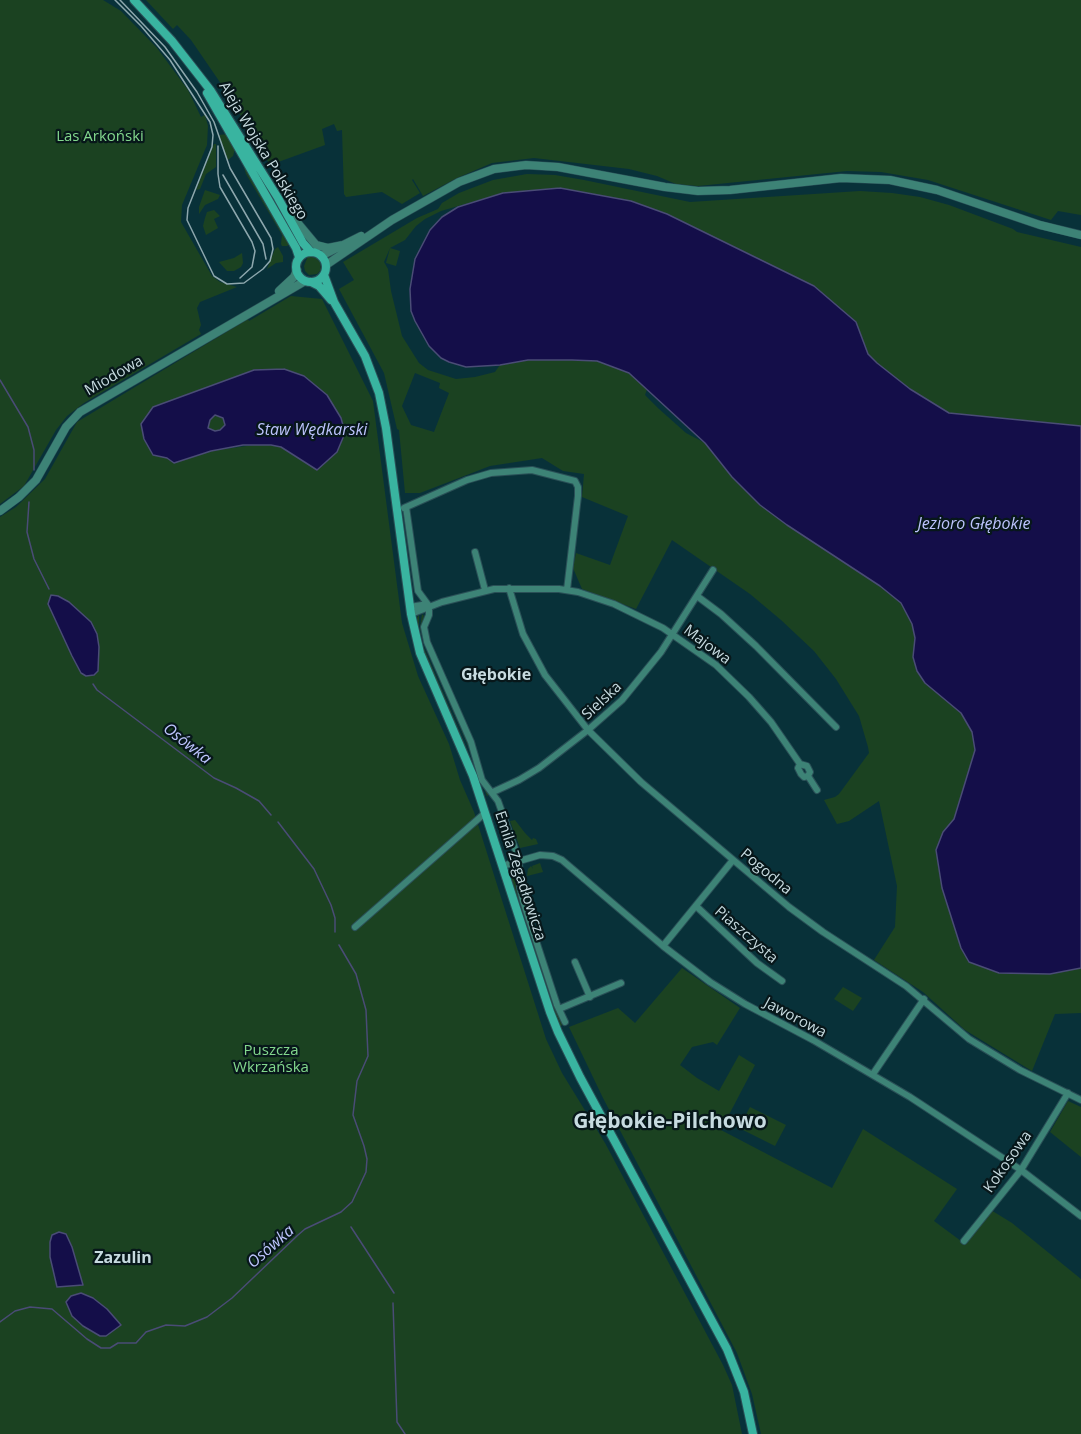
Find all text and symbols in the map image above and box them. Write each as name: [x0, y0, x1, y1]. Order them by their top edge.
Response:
street label: Aleja Wojska Polskiego: [215, 79, 311, 223]
park label: Las Arkoński: [56, 128, 144, 146]
street label: Miodowa: [82, 352, 146, 400]
water label: Staw Wędkarski: [257, 420, 367, 440]
water label: Jezioro Głębokie: [918, 514, 1030, 534]
street label: Majowa: [680, 621, 734, 669]
district label: Głębokie: [461, 665, 531, 685]
street label: Sielska: [578, 678, 626, 724]
water label: Osówka: [159, 719, 215, 769]
street label: Emila Zegadłowicza: [491, 809, 549, 943]
street label: Pogodna: [736, 845, 796, 899]
street label: Piaszczysta: [711, 903, 781, 967]
street label: Jaworowa: [761, 994, 829, 1042]
park label: Puszcza Wkrzańska: [233, 1042, 309, 1077]
district label: Głębokie-Pilchowo: [573, 1109, 767, 1135]
street label: Kokosowa: [980, 1128, 1036, 1196]
water label: Osówka: [244, 1221, 298, 1273]
district label: Zazulin: [94, 1248, 152, 1268]

